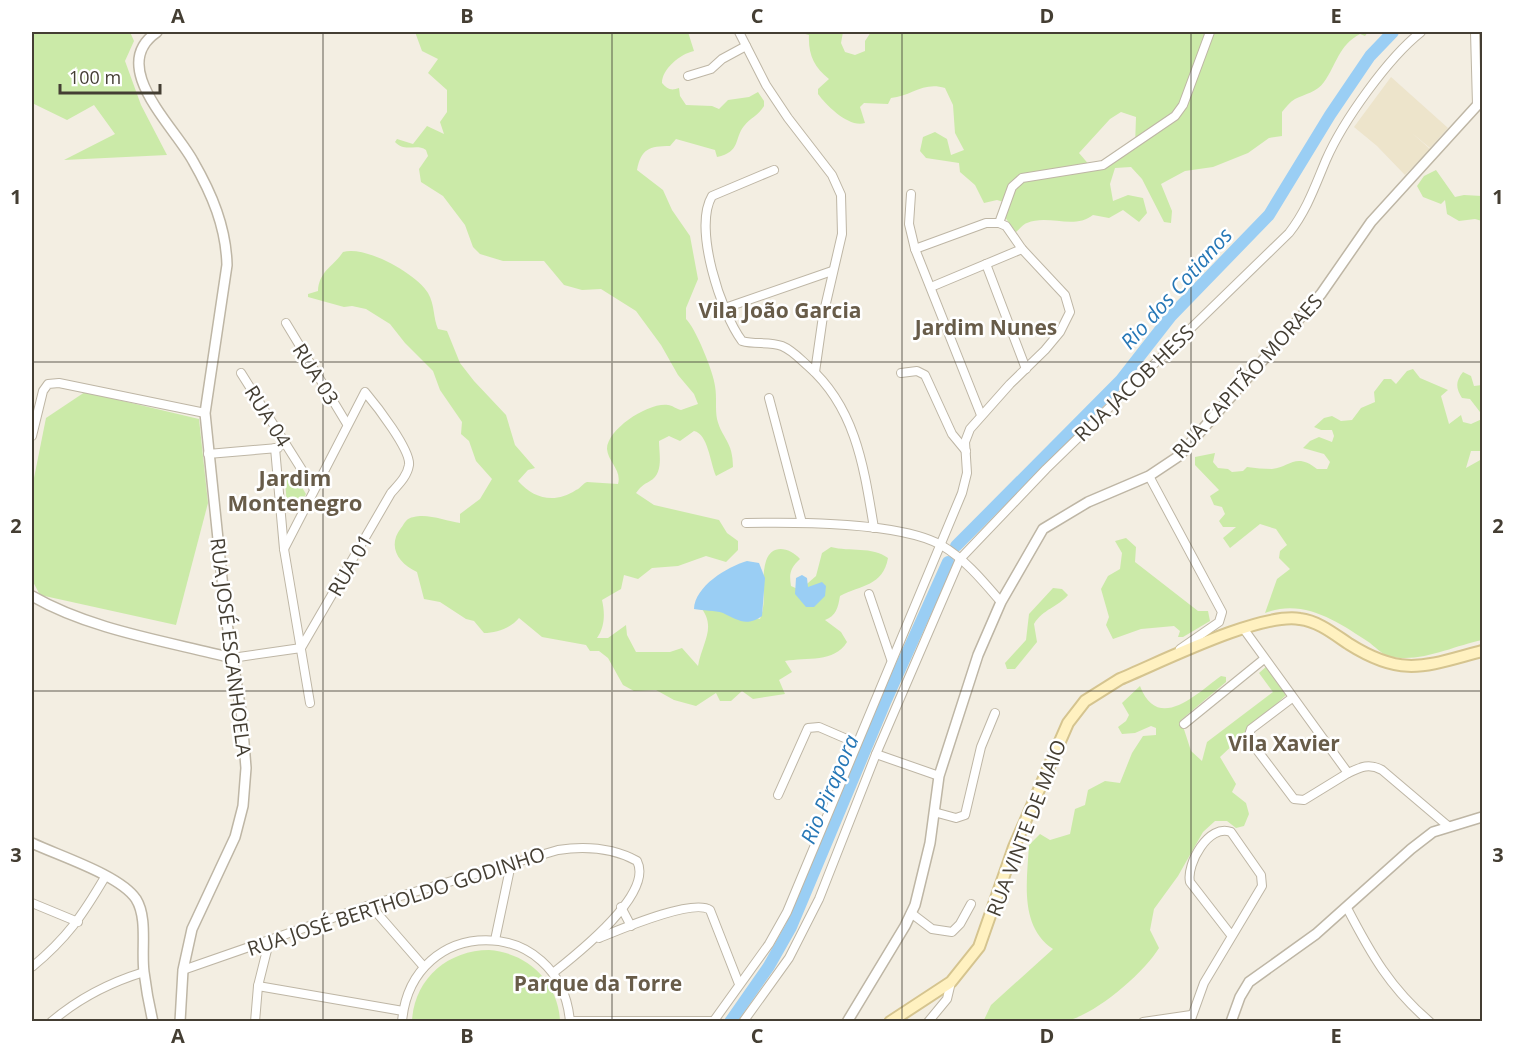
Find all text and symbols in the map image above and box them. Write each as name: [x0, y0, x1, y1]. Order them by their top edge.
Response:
text: A: [171, 2, 185, 29]
text: B: [460, 2, 474, 29]
text: C: [751, 2, 764, 29]
text: D: [1040, 2, 1054, 29]
text: E: [1330, 2, 1342, 29]
scale bar: [60, 57, 160, 95]
text: 100 m: [69, 65, 121, 89]
text: 1: [10, 183, 22, 210]
text: 1: [1492, 183, 1504, 210]
water label: Rio dos Cotianos: [1114, 221, 1238, 355]
street label: RUA CAPITÃO MORAES: [1166, 288, 1328, 464]
district label: Vila João Garcia: [698, 296, 862, 324]
district label: Jardim Nunes: [913, 313, 1057, 341]
street label: RUA JACOB HESS: [1068, 319, 1200, 447]
street label: RUA 03: [287, 338, 345, 410]
street label: RUA 04: [239, 380, 298, 452]
district label: Jardim Montenegro: [228, 462, 362, 517]
text: 2: [10, 512, 22, 539]
text: 2: [1492, 512, 1504, 539]
street label: RUA 01: [321, 529, 379, 601]
street label: RUA JOSÉ ESCANHOELA: [204, 536, 258, 758]
district label: Vila Xavier: [1228, 729, 1340, 757]
water label: Rio Pirapora: [793, 730, 865, 848]
street label: RUA VINTE DE MAIO: [980, 736, 1072, 920]
street label: RUA JOSÉ BERTHOLDO GODINHO: [243, 840, 549, 962]
text: 3: [10, 841, 22, 868]
text: 3: [1492, 841, 1504, 868]
district label: Parque da Torre: [514, 969, 682, 997]
text: A: [171, 1022, 185, 1049]
text: B: [460, 1022, 474, 1049]
text: C: [751, 1022, 764, 1049]
text: D: [1040, 1022, 1054, 1049]
text: E: [1330, 1022, 1342, 1049]

